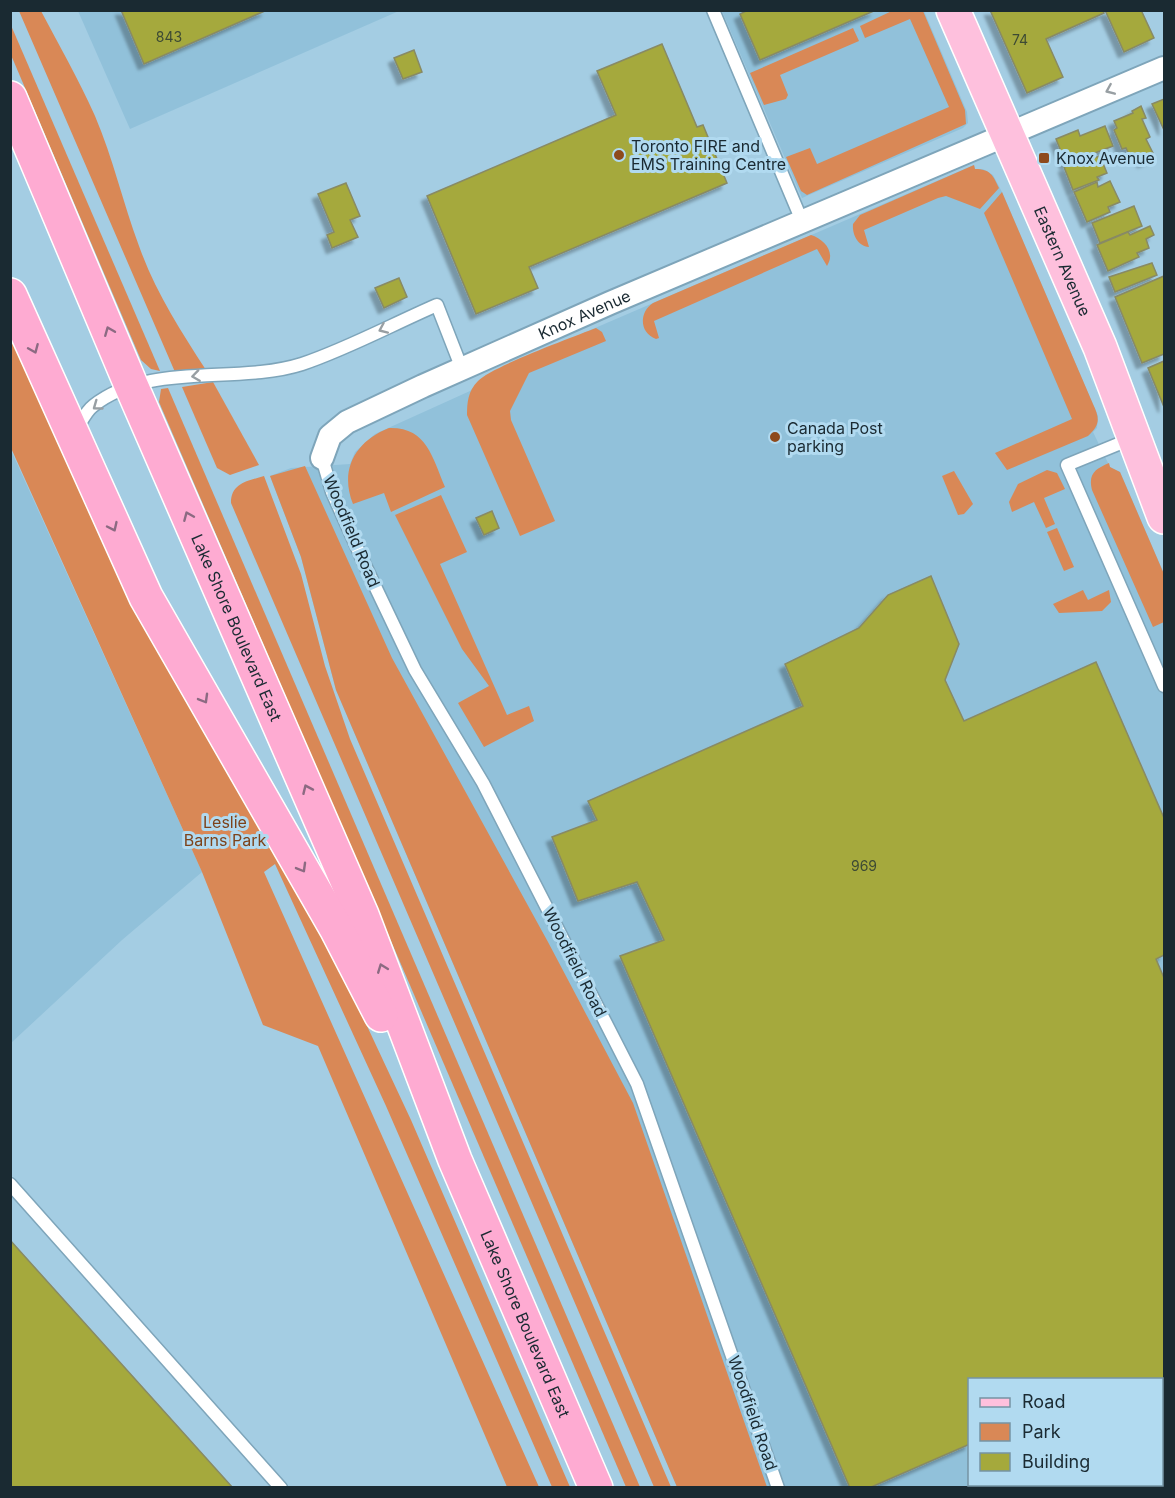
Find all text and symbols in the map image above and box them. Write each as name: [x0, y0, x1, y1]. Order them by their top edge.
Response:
house number: 843: [156, 28, 182, 45]
house number: 74: [1012, 31, 1028, 48]
one-way arrow: [1106, 83, 1117, 95]
place label: Toronto FIRE and EMS Training Centre: [631, 136, 786, 174]
marker: Toronto FIRE and EMS Training Centre: [612, 148, 626, 162]
place label: Knox Avenue: [1056, 148, 1155, 168]
marker: Knox Avenue: [1037, 151, 1051, 165]
street label: Eastern Avenue: [1030, 203, 1095, 319]
street label: Knox Avenue: [535, 285, 634, 344]
one-way arrow: [378, 321, 389, 333]
one-way arrow: [104, 326, 116, 337]
one-way arrow: [27, 343, 39, 354]
one-way arrow: [192, 370, 201, 382]
one-way arrow: [92, 399, 103, 410]
place label: Canada Post parking: [787, 418, 883, 456]
marker: Canada Post parking: [768, 430, 782, 444]
street label: Woodfield Road: [319, 472, 385, 590]
one-way arrow: [183, 511, 195, 522]
one-way arrow: [106, 521, 118, 532]
street label: Lake Shore Boulevard East: [187, 531, 286, 724]
one-way arrow: [197, 693, 209, 703]
one-way arrow: [302, 784, 314, 795]
park label: Leslie Barns Park: [184, 812, 266, 850]
house number: 969: [851, 857, 877, 874]
one-way arrow: [295, 862, 306, 872]
street label: Woodfield Road: [539, 904, 611, 1020]
one-way arrow: [377, 963, 390, 974]
street label: Lake Shore Boulevard East: [476, 1227, 574, 1421]
street label: Woodfield Road: [724, 1353, 782, 1473]
legend: [968, 1378, 1163, 1486]
text: Road: [1022, 1391, 1065, 1412]
text: Park: [1022, 1421, 1061, 1442]
text: Building: [1022, 1451, 1090, 1472]

